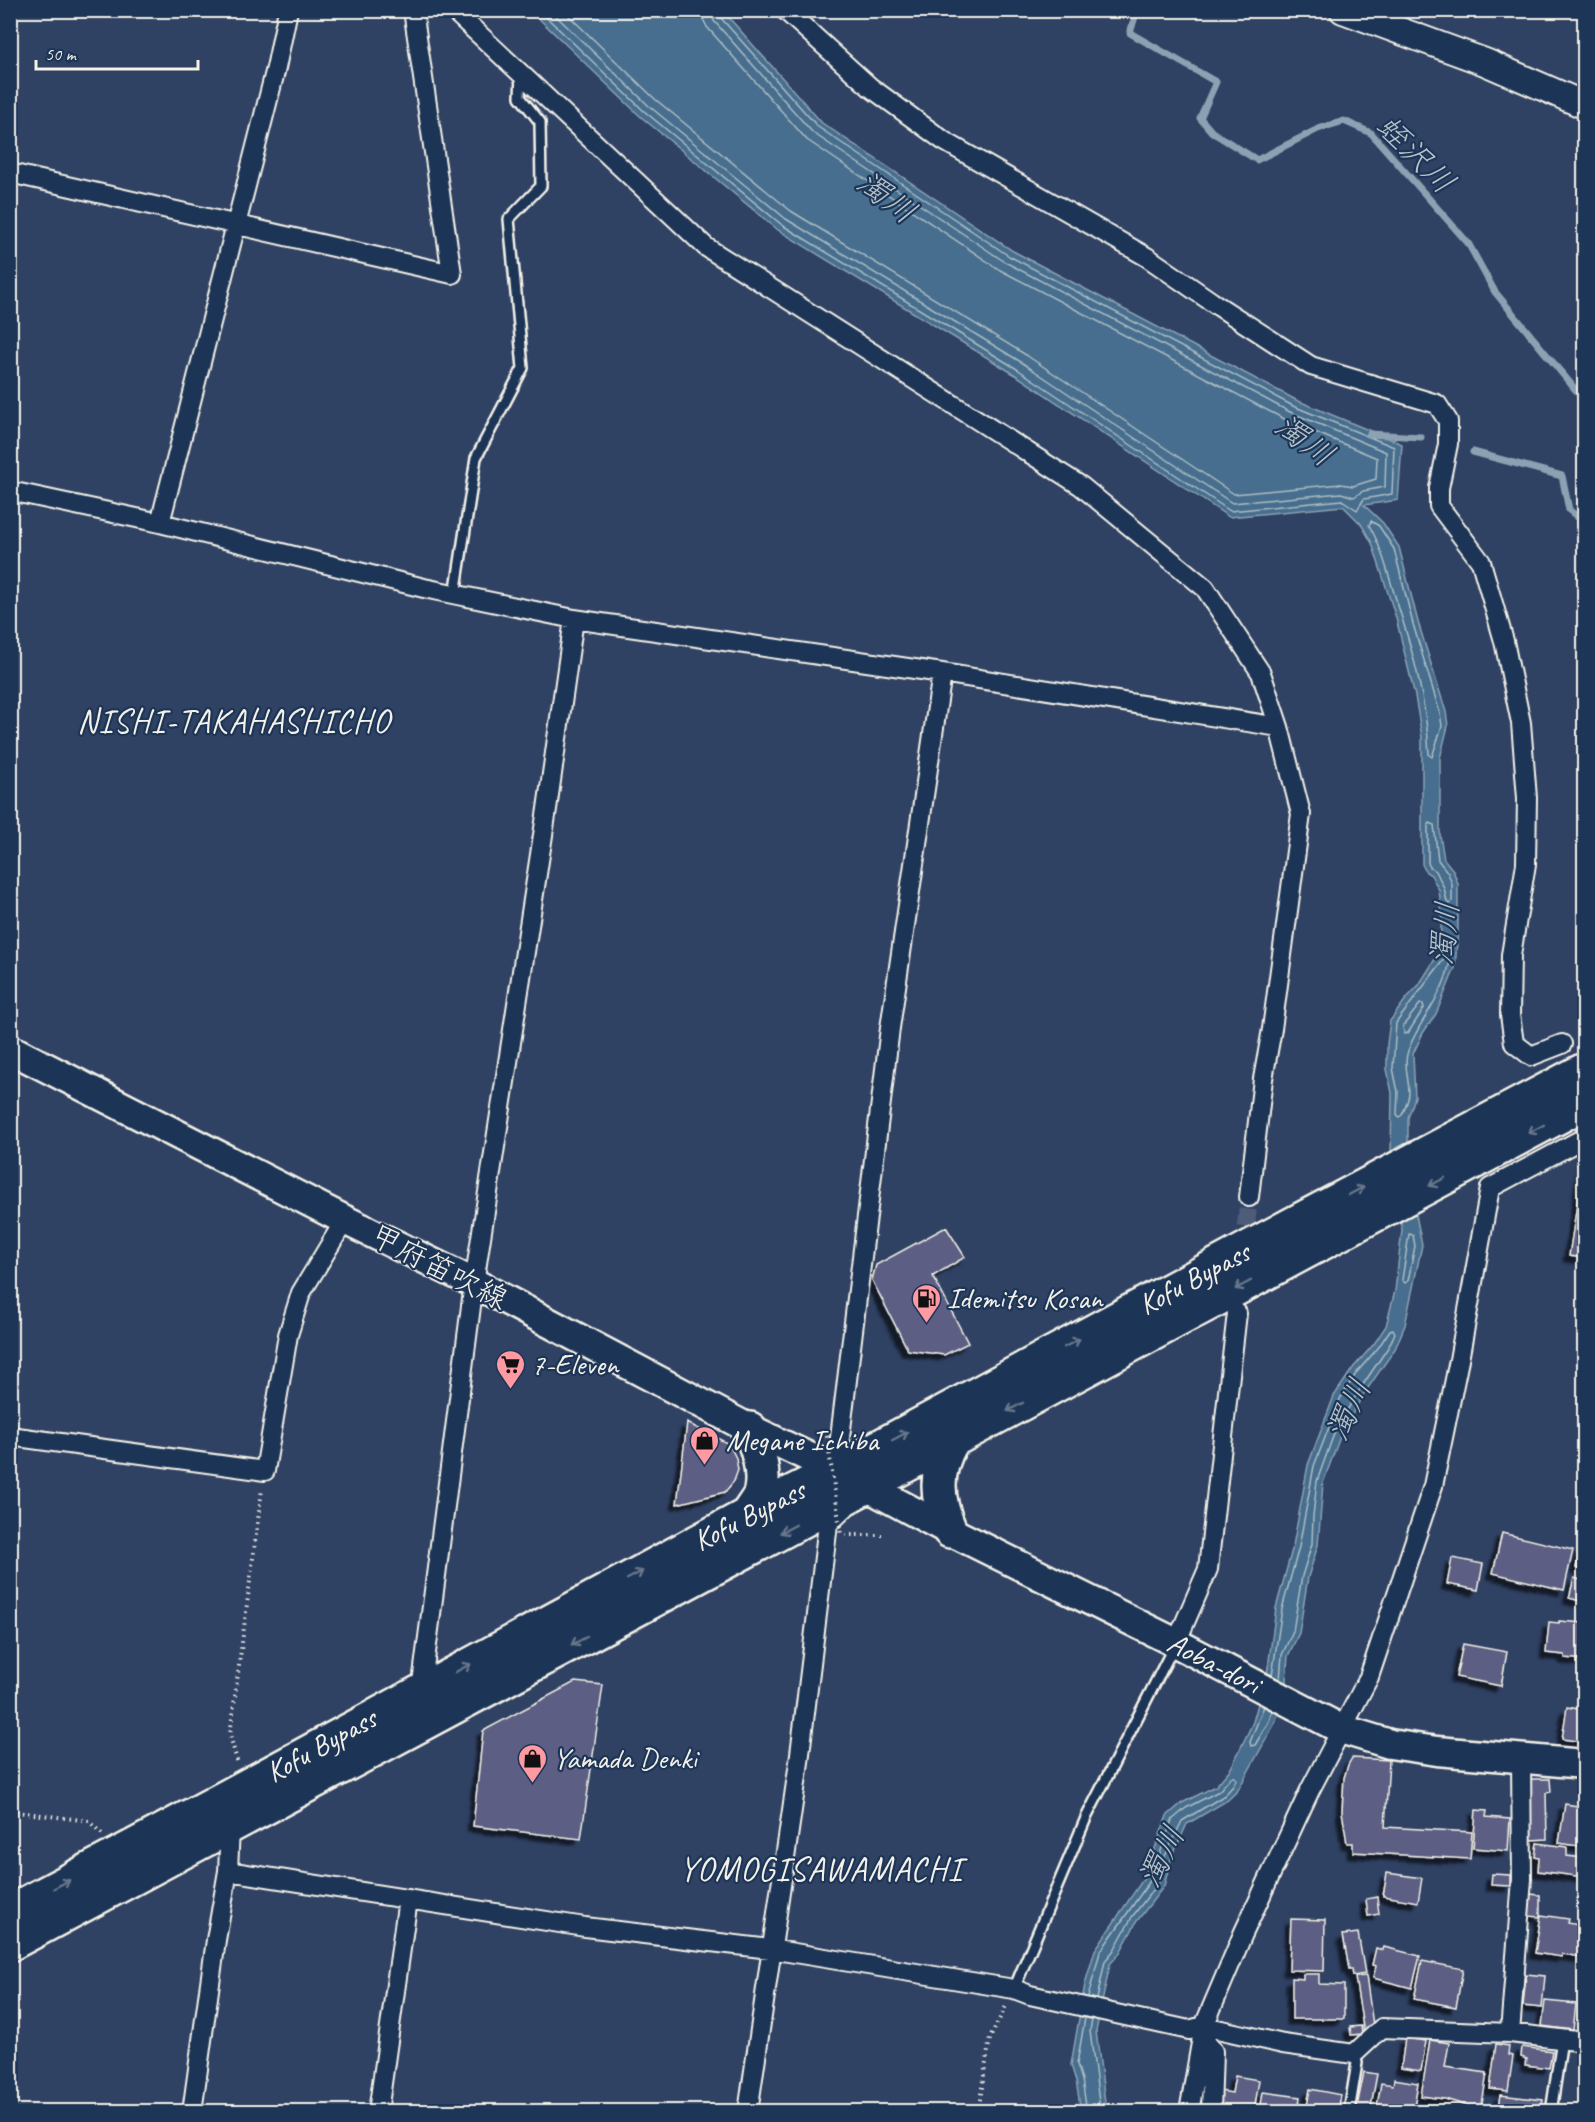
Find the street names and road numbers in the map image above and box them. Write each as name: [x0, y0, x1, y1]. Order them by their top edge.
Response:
street label: 甲府笛吹線: [364, 1216, 514, 1318]
street label: Kofu Bypass: [1132, 1232, 1259, 1323]
street label: Kofu Bypass: [687, 1469, 814, 1559]
street label: Aoba-dori: [1161, 1624, 1270, 1704]
street label: Kofu Bypass: [259, 1698, 385, 1791]

